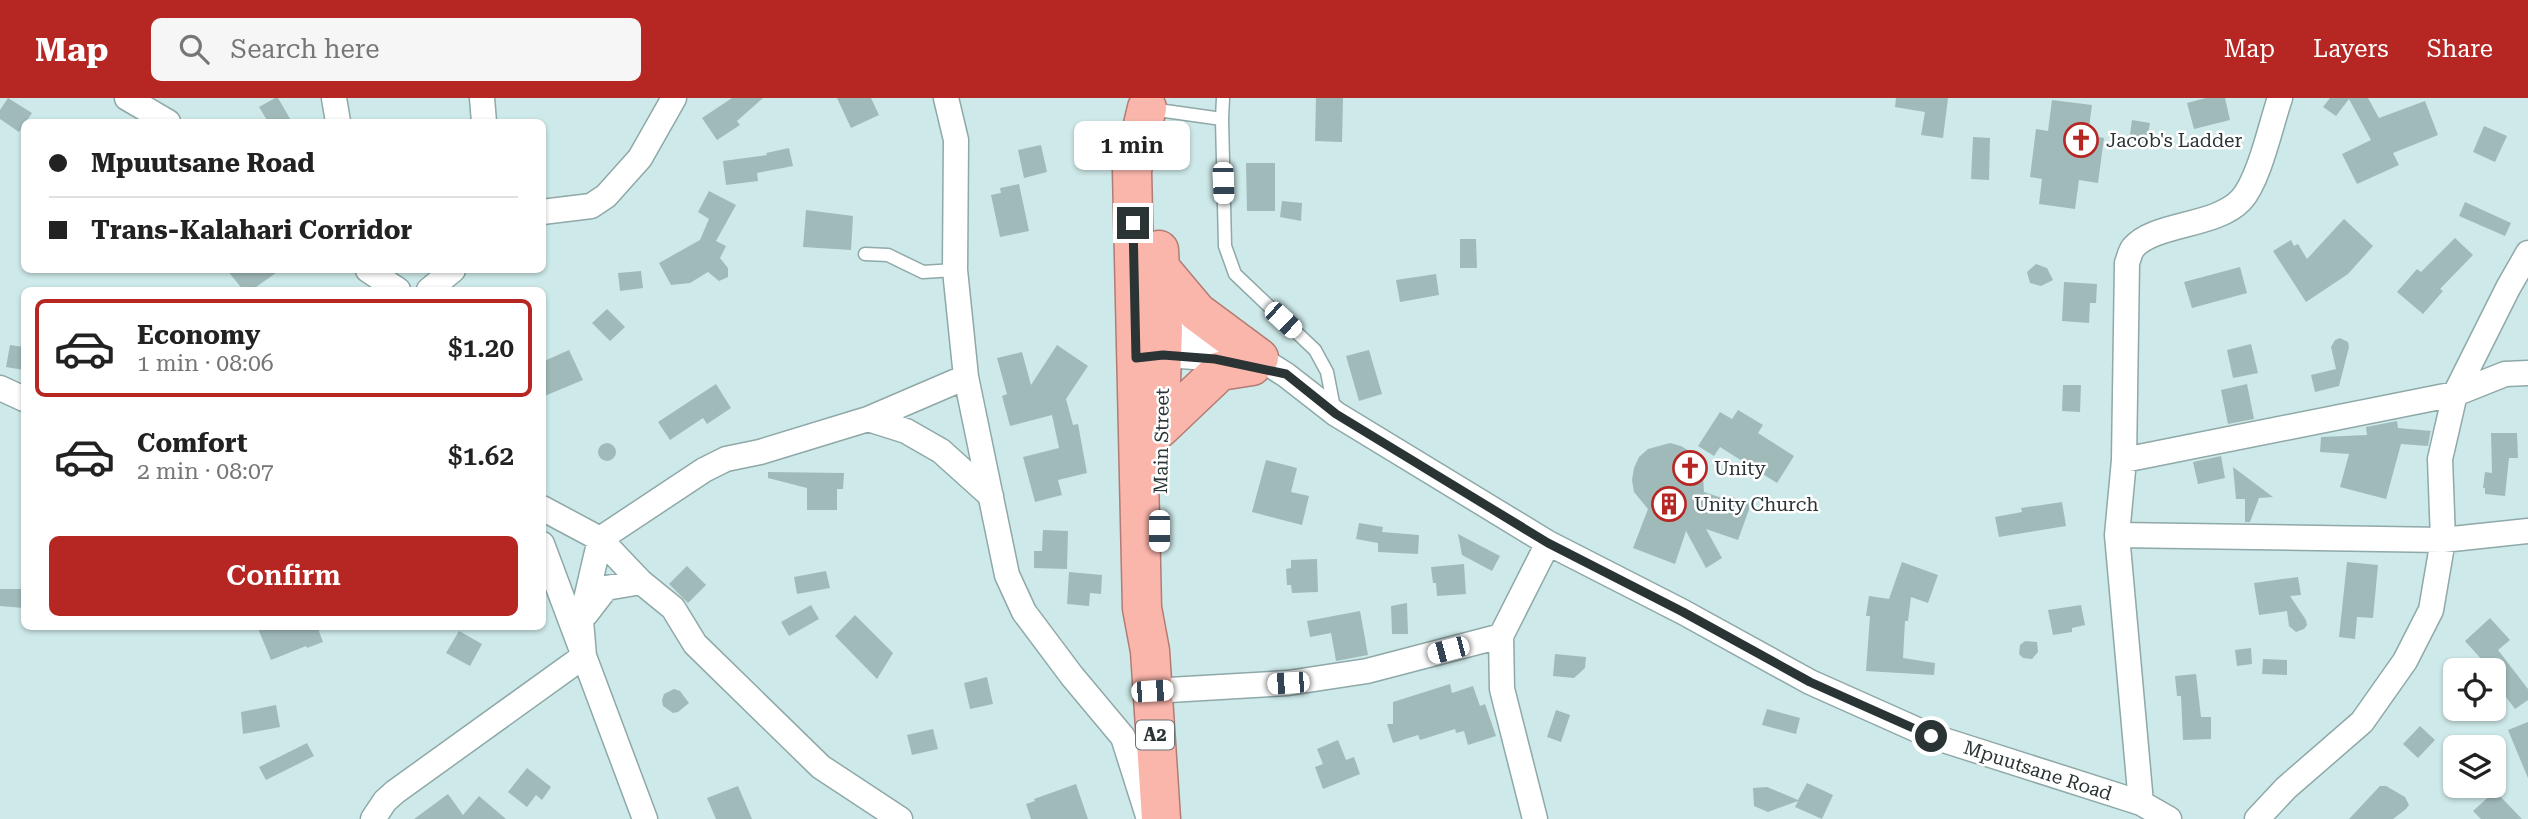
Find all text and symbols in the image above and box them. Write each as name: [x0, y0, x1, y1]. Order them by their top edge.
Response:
search box: [151, 18, 641, 81]
text: Map: [35, 30, 109, 69]
icon: search: [175, 30, 213, 68]
text: Search here: [231, 34, 380, 64]
text: Map: [2224, 35, 2275, 63]
text: Layers: [2313, 35, 2389, 63]
text: Share: [2427, 35, 2493, 63]
church icon: Jacob's Ladder: [2062, 121, 2100, 159]
callout: 1 min: [1075, 122, 1191, 170]
place label: Jacob's Ladder: [2106, 129, 2242, 152]
text: 1 min: [1100, 132, 1164, 159]
text: Mpuutsane Road: [91, 148, 315, 178]
car: [1212, 162, 1235, 204]
route end: [1117, 207, 1149, 239]
text: Trans-Kalahari Corridor: [91, 215, 412, 245]
car: [1261, 298, 1306, 342]
icon: car: [53, 317, 116, 380]
text: Economy: [137, 320, 260, 350]
text: $1.20: [448, 333, 514, 363]
text: 1 min · 08:06: [137, 350, 274, 377]
street label: Main Street: [1149, 388, 1174, 494]
icon: car: [53, 425, 116, 488]
text: Comfort: [137, 428, 247, 458]
text: $1.62: [448, 441, 514, 471]
church icon: Unity: [1671, 449, 1709, 487]
place label: Unity: [1714, 457, 1766, 480]
text: 2 min · 08:07: [137, 458, 274, 485]
building icon: Unity Church: [1650, 485, 1688, 523]
place label: Unity Church: [1694, 493, 1819, 516]
car: [1149, 510, 1170, 552]
button: Confirm: [49, 536, 518, 616]
car: [1425, 634, 1472, 666]
map controls: [2443, 658, 2506, 798]
button: locate: [2443, 658, 2506, 721]
car: [1267, 671, 1310, 695]
car: [1131, 679, 1174, 703]
road number: A2: [1136, 720, 1174, 750]
route start: [1915, 720, 1947, 752]
button: layers: [2443, 735, 2506, 798]
street label: Mpuutsane Road: [1961, 736, 2115, 805]

